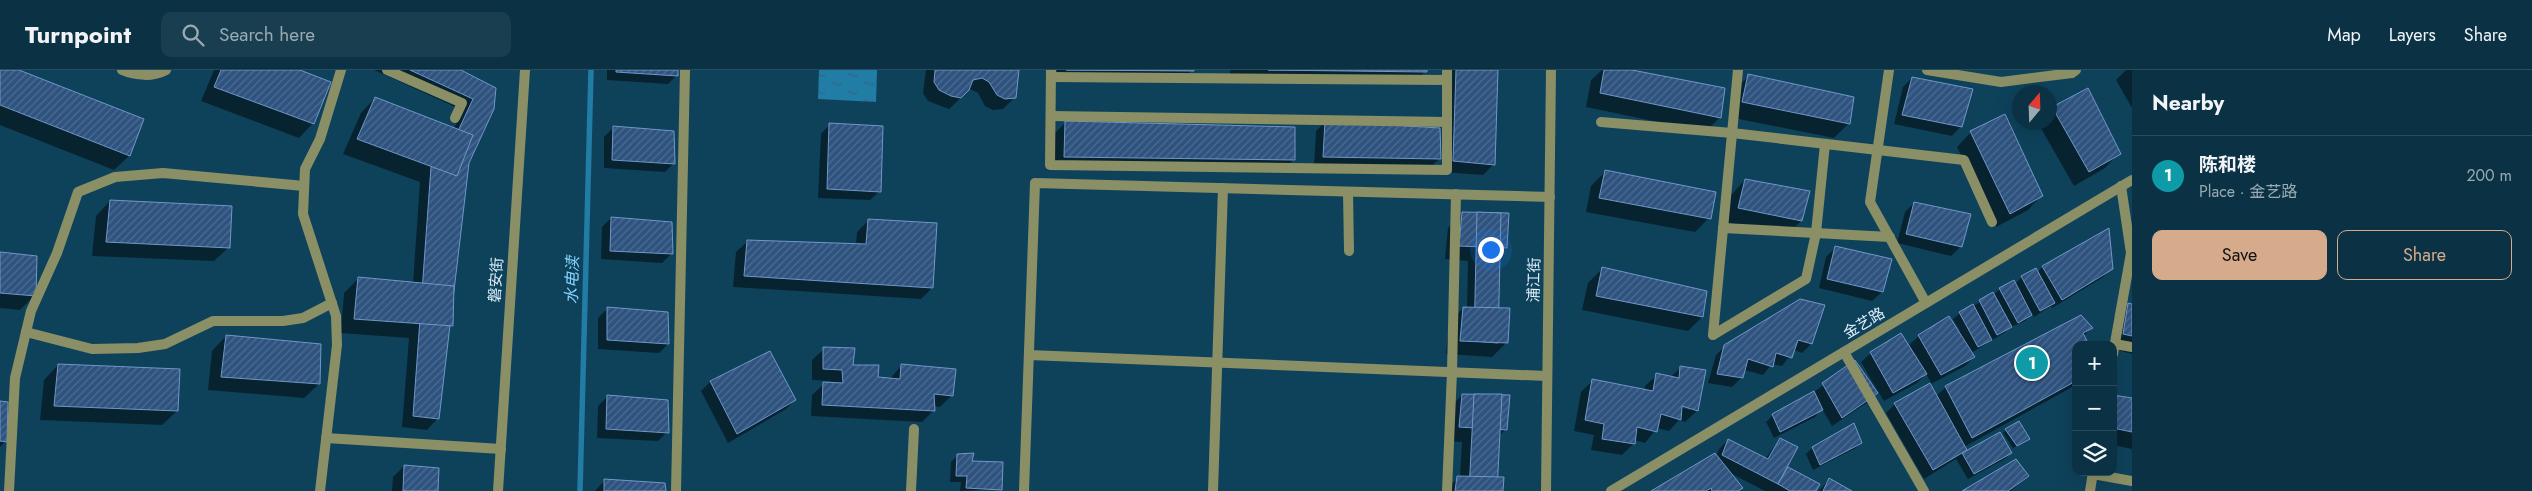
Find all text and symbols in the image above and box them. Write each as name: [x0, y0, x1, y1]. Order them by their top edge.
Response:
search box: [161, 12, 511, 57]
text: Turnpoint: [25, 17, 131, 52]
icon: search: [179, 21, 207, 49]
text: Search here: [219, 21, 315, 48]
text: Map: [2327, 22, 2361, 48]
text: Layers: [2389, 22, 2436, 48]
text: Share: [2464, 22, 2507, 48]
north arrow: [2012, 85, 2057, 130]
text: Nearby: [2152, 88, 2224, 118]
text: 陈和楼: [2199, 151, 2256, 178]
text: 1: [2164, 164, 2172, 187]
text: 200 m: [2466, 164, 2512, 187]
text: Place · 金艺路: [2199, 180, 2297, 203]
button: Save: [2152, 230, 2327, 280]
button: Share: [2337, 230, 2512, 280]
your location: [1478, 237, 1504, 263]
water label: 水电渎: [560, 254, 584, 304]
street label: 磐安街: [483, 257, 509, 303]
street label: 浦江街: [1523, 257, 1545, 303]
street label: 金艺路: [1839, 302, 1889, 344]
map controls: [2072, 341, 2117, 476]
button: +: [2072, 341, 2117, 386]
pin: 1: [2016, 344, 2048, 382]
button: −: [2072, 386, 2117, 431]
button: layers: [2072, 431, 2117, 476]

